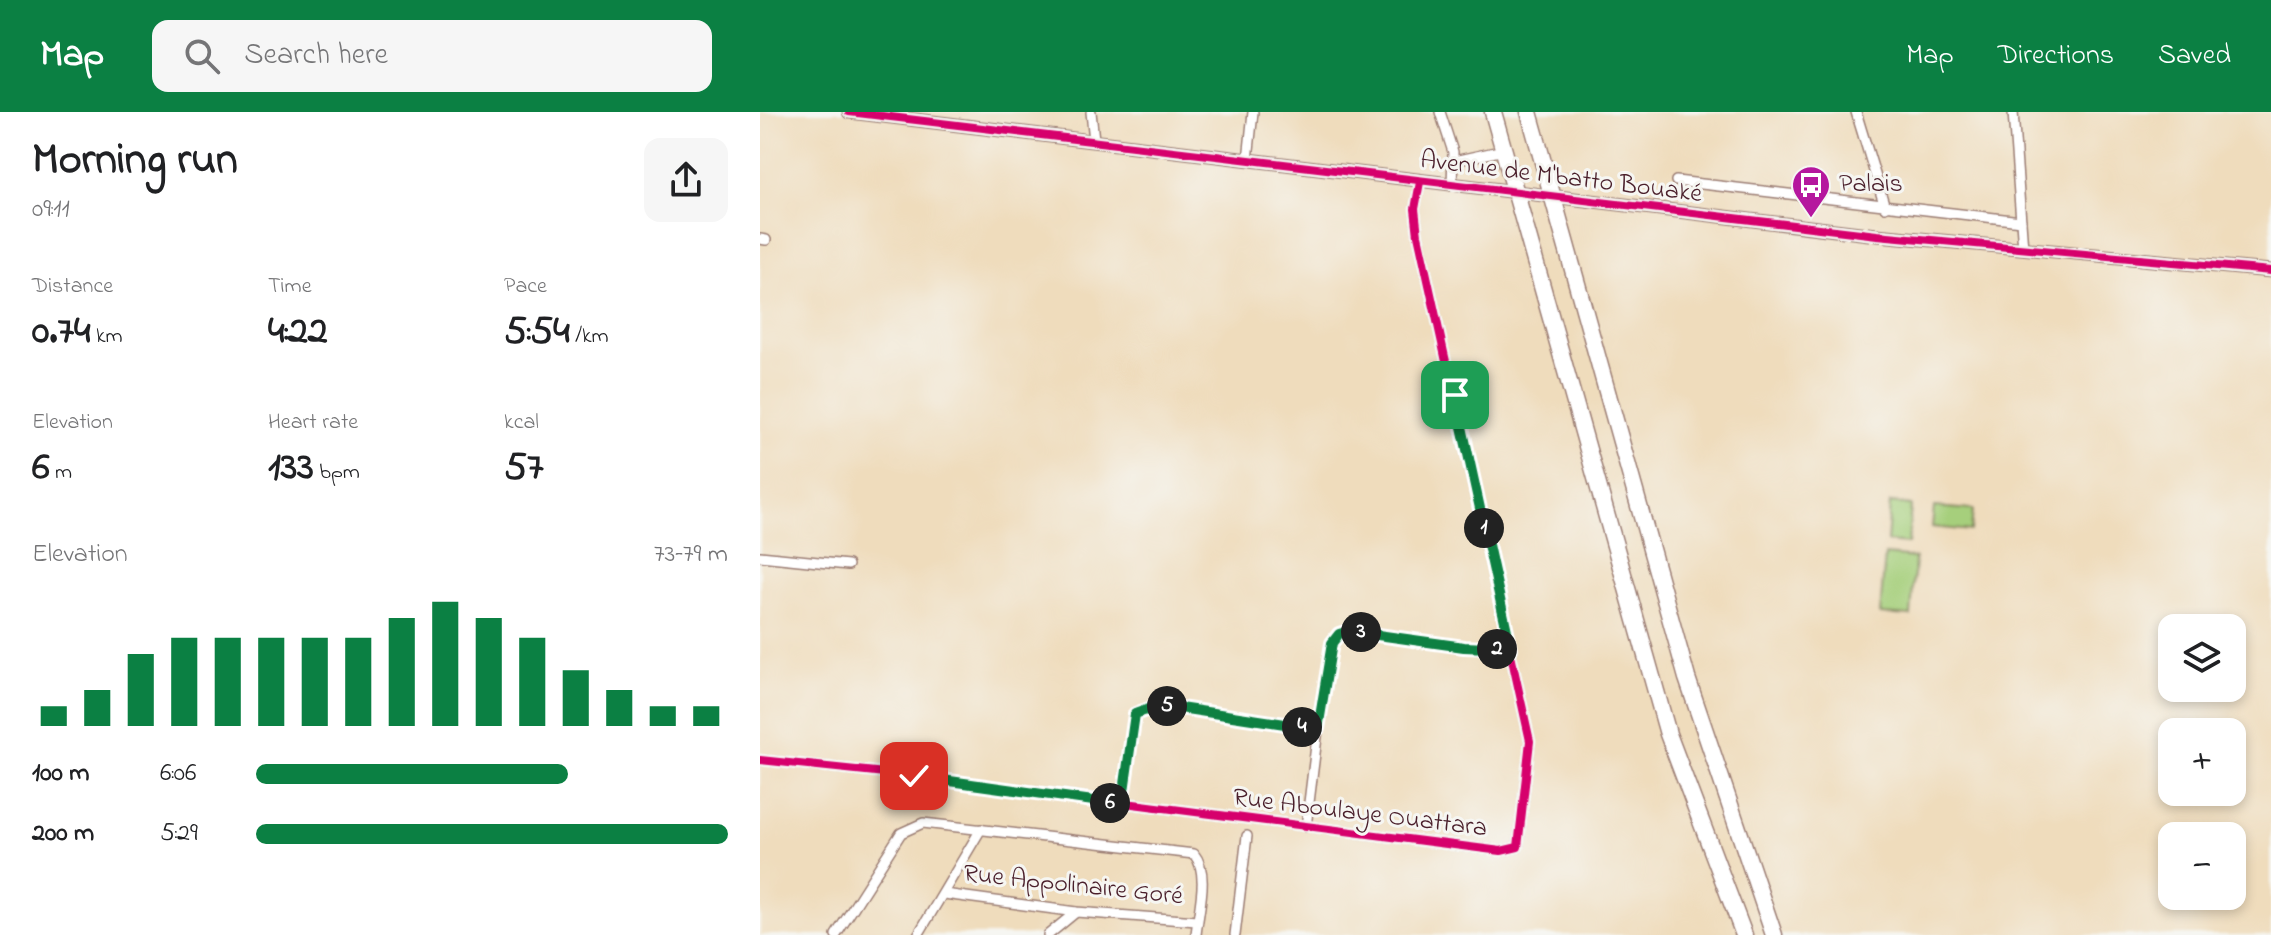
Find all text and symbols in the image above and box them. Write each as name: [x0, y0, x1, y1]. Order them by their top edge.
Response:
search box: [152, 20, 712, 92]
text: Map: [40, 28, 104, 84]
icon: search: [180, 34, 224, 78]
text: Search here: [244, 34, 388, 78]
text: Map: [1906, 36, 1954, 77]
text: Directions: [1998, 36, 2114, 77]
text: Saved: [2158, 36, 2231, 77]
text: Morning run: [32, 129, 238, 193]
button: share: [644, 138, 728, 222]
street label: Avenue de M'batto Bouaké: [1418, 142, 1704, 214]
bus stop icon: Palais: [1790, 164, 1832, 219]
place label: Palais: [1839, 166, 1903, 204]
text: 09:11: [32, 191, 70, 229]
text: Distance: [32, 271, 113, 303]
text: Time: [268, 271, 312, 303]
text: Pace: [504, 271, 547, 303]
text: 0.74: [32, 303, 90, 362]
text: 4:22: [268, 303, 328, 362]
text: 5:54: [504, 303, 570, 362]
text: km: [90, 321, 123, 353]
text: /km: [570, 321, 609, 353]
pin: [1421, 361, 1489, 429]
icon: arrive: [1433, 373, 1477, 417]
text: Elevation: [32, 407, 113, 439]
text: Heart rate: [268, 407, 358, 439]
text: kcal: [504, 407, 539, 439]
text: 6: [32, 439, 50, 498]
text: 133: [268, 439, 314, 498]
text: 57: [504, 439, 543, 498]
text: m: [50, 457, 72, 489]
text: bpm: [314, 457, 360, 489]
pin: 1: [1464, 508, 1504, 548]
text: 1: [1481, 512, 1488, 544]
text: Elevation: [32, 536, 128, 574]
text: 73–79 m: [654, 536, 728, 574]
pin: 3: [1341, 612, 1381, 652]
map controls: [2158, 614, 2246, 910]
button: layers: [2158, 614, 2246, 702]
text: 3: [1356, 616, 1366, 648]
pin: 2: [1477, 629, 1517, 669]
text: 2: [1492, 633, 1502, 665]
pin: 5: [1147, 686, 1187, 726]
text: 5: [1161, 690, 1173, 722]
pin: 4: [1282, 707, 1322, 747]
text: 4: [1297, 711, 1307, 743]
button: +: [2158, 718, 2246, 806]
pin: [880, 742, 948, 810]
icon: check: [892, 754, 936, 798]
text: 100 m: [32, 755, 89, 793]
text: 6:06: [160, 755, 196, 793]
street label: Rue Aboulaye Ouattara: [1231, 780, 1489, 848]
pin: 6: [1090, 783, 1130, 823]
text: 6: [1105, 787, 1115, 819]
text: 200 m: [32, 815, 94, 853]
text: 5:29: [160, 815, 198, 853]
button: −: [2158, 822, 2246, 910]
street label: Rue Appolinaire Goré: [961, 856, 1185, 916]

